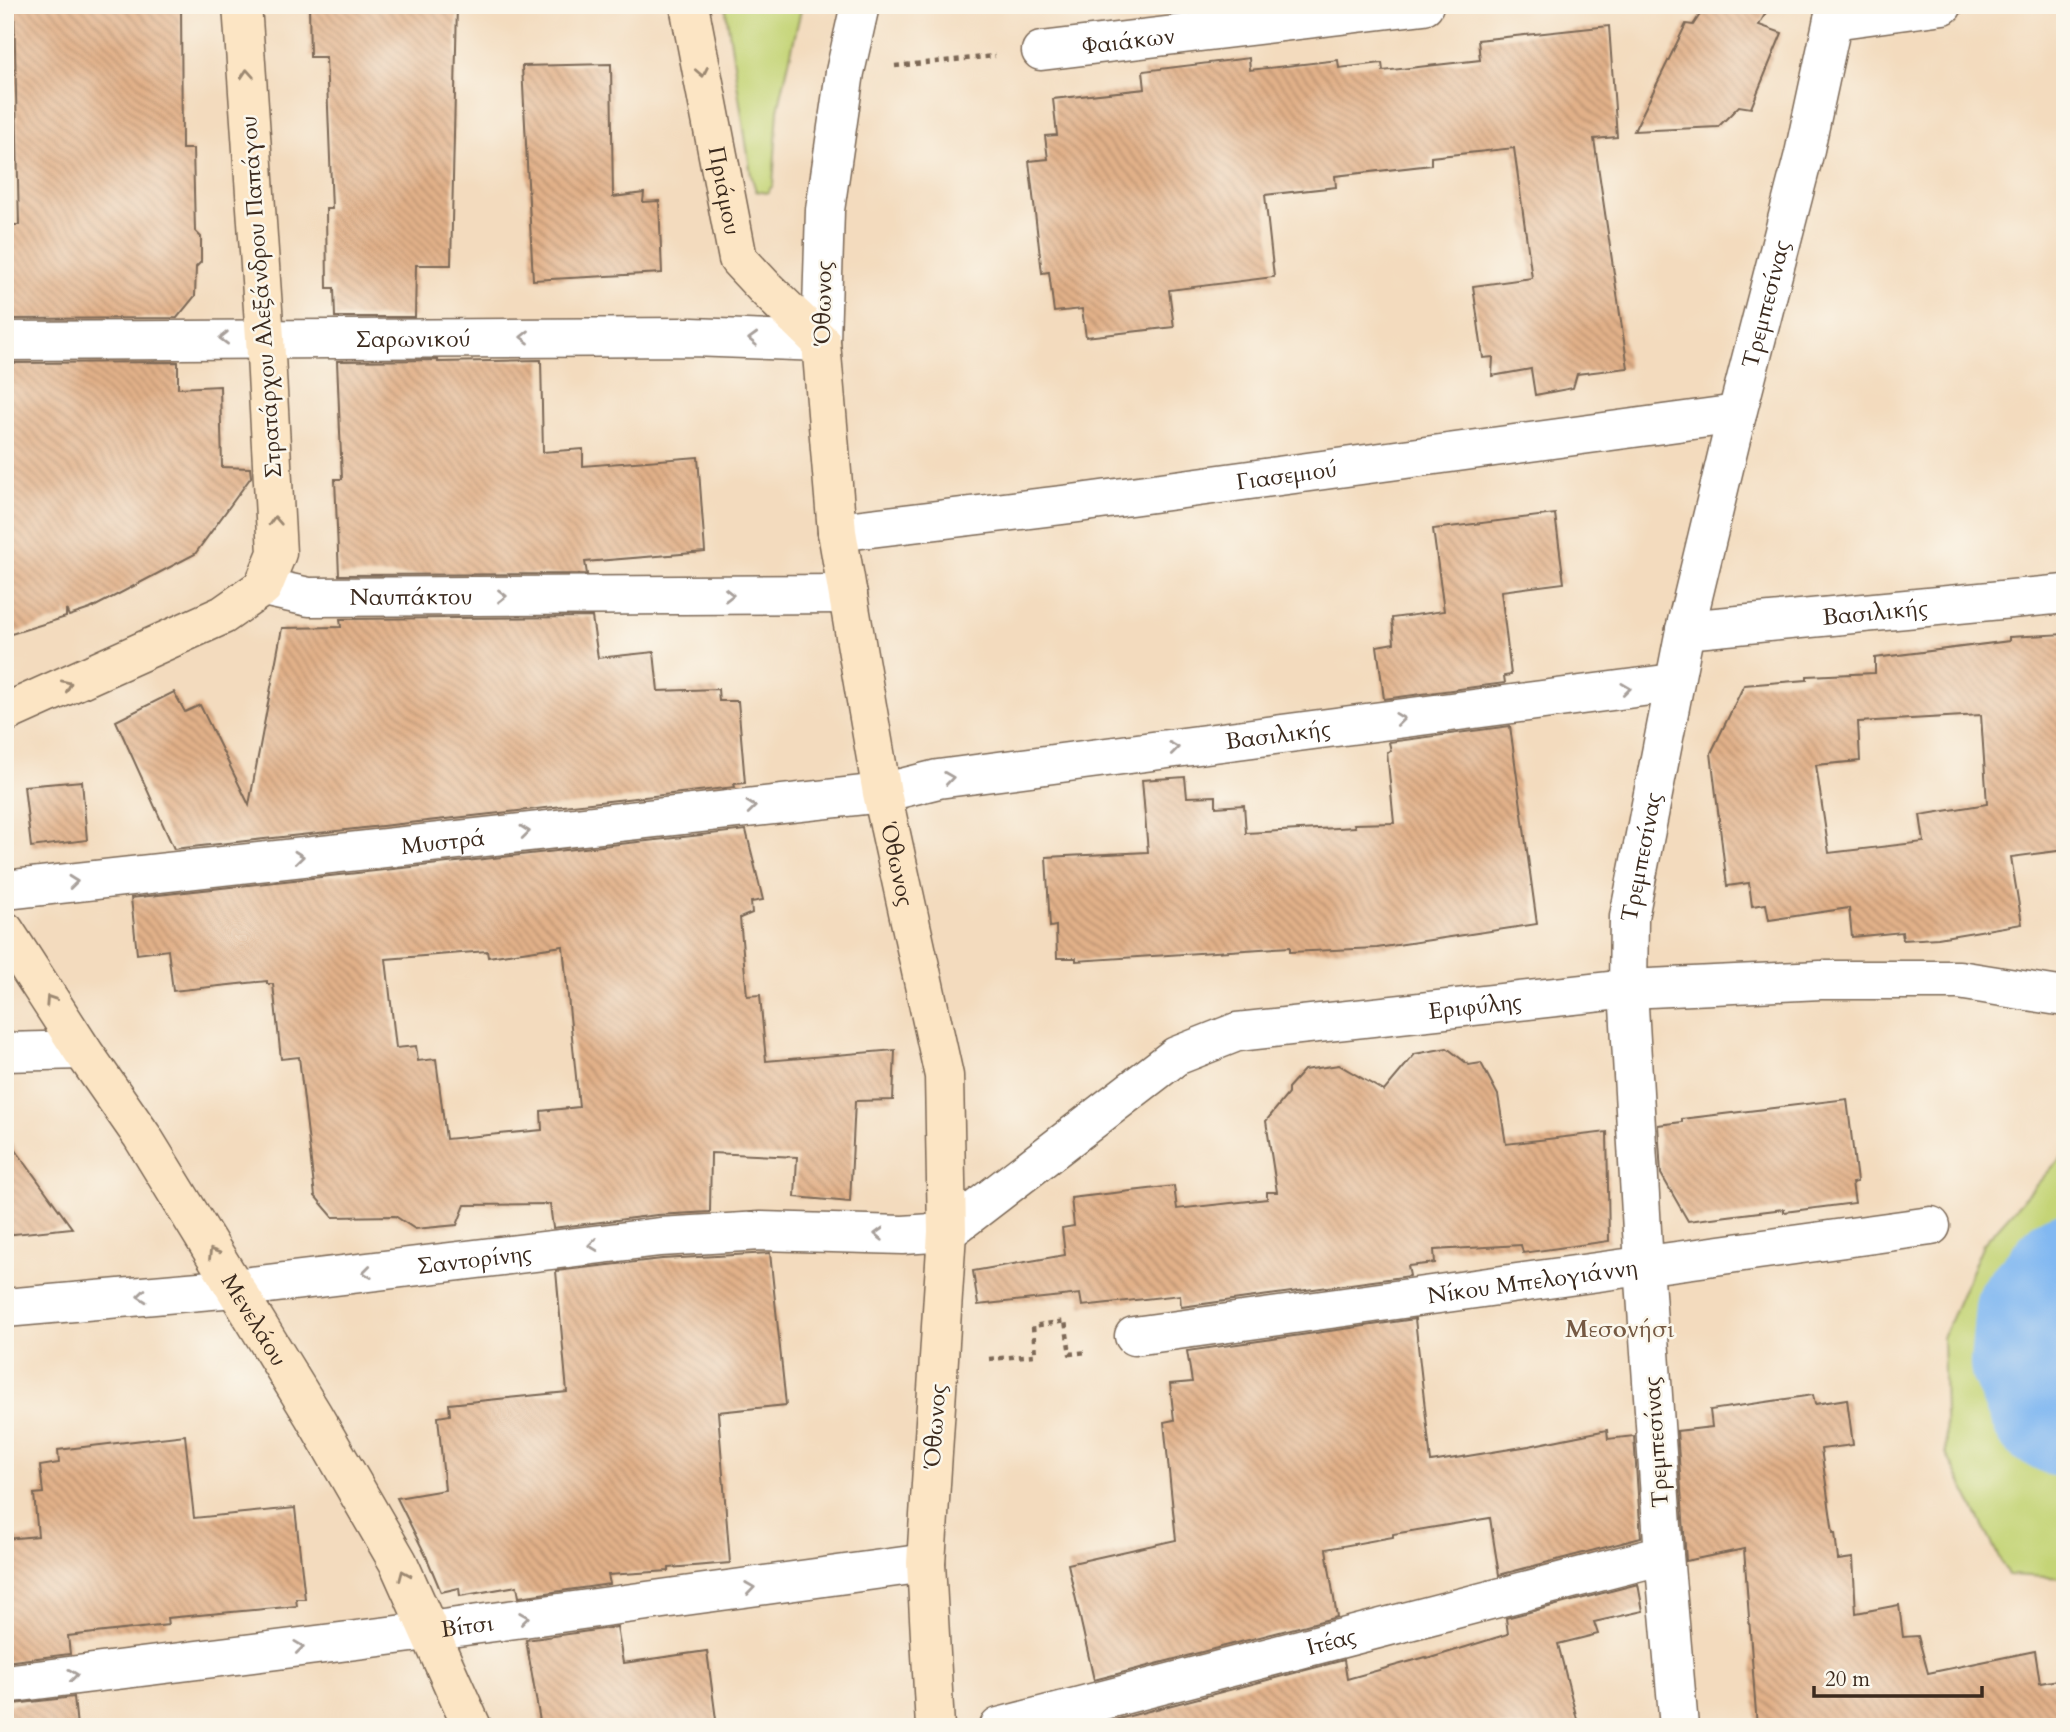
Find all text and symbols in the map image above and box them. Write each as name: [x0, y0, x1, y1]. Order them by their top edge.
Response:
street label: Φαιάκων: [1080, 20, 1177, 61]
one-way arrow: [694, 66, 709, 78]
one-way arrow: [239, 68, 254, 79]
street label: Στρατάρχου Αλεξάνδρου Παπάγου: [233, 115, 289, 479]
street label: Πριάμου: [701, 144, 749, 237]
street label: Τρεμπεσίνας: [1734, 236, 1797, 371]
street label: Όθωνος: [807, 260, 839, 346]
street label: Σαρωνικού: [355, 323, 471, 354]
one-way arrow: [520, 329, 530, 345]
one-way arrow: [219, 331, 230, 346]
one-way arrow: [747, 332, 758, 347]
street label: Γιασεμιού: [1234, 453, 1339, 497]
one-way arrow: [268, 515, 283, 526]
street label: Ναυπάκτου: [349, 581, 473, 612]
one-way arrow: [724, 587, 735, 602]
one-way arrow: [497, 588, 508, 604]
street label: Βασιλικής: [1821, 592, 1929, 632]
one-way arrow: [60, 679, 73, 693]
one-way arrow: [1620, 682, 1631, 697]
one-way arrow: [1394, 711, 1406, 726]
street label: Βασιλικής: [1224, 712, 1333, 757]
one-way arrow: [1169, 741, 1180, 756]
one-way arrow: [943, 770, 955, 785]
street label: Τρεμπεσίνας: [1613, 789, 1669, 924]
one-way arrow: [746, 800, 757, 815]
street label: Όθωνος: [873, 819, 922, 909]
street label: Μυστρά: [399, 821, 487, 862]
one-way arrow: [519, 825, 531, 840]
one-way arrow: [294, 850, 305, 865]
one-way arrow: [67, 875, 79, 890]
street label: Εριφύλης: [1427, 985, 1523, 1026]
one-way arrow: [46, 995, 59, 1008]
one-way arrow: [873, 1227, 884, 1242]
street label: Σαντορίνης: [415, 1237, 534, 1281]
one-way arrow: [587, 1238, 598, 1253]
one-way arrow: [208, 1248, 221, 1261]
street label: Νίκου Μπελογιάννη: [1425, 1251, 1639, 1311]
one-way arrow: [361, 1264, 373, 1279]
street label: Μενελάου: [214, 1268, 295, 1372]
one-way arrow: [136, 1288, 147, 1303]
district label: Μεσονήσι: [1565, 1313, 1675, 1346]
street label: Τρεμπεσίνας: [1636, 1375, 1676, 1509]
street label: Όθωνος: [917, 1383, 953, 1470]
one-way arrow: [398, 1570, 412, 1583]
one-way arrow: [744, 1580, 756, 1595]
street label: Βίτσι: [439, 1607, 496, 1645]
one-way arrow: [519, 1611, 530, 1626]
street label: Ιτέας: [1303, 1620, 1359, 1662]
one-way arrow: [293, 1640, 305, 1655]
scale bar: [1814, 1655, 1982, 1699]
text: 20 m: [1825, 1665, 1870, 1694]
one-way arrow: [67, 1668, 79, 1683]

